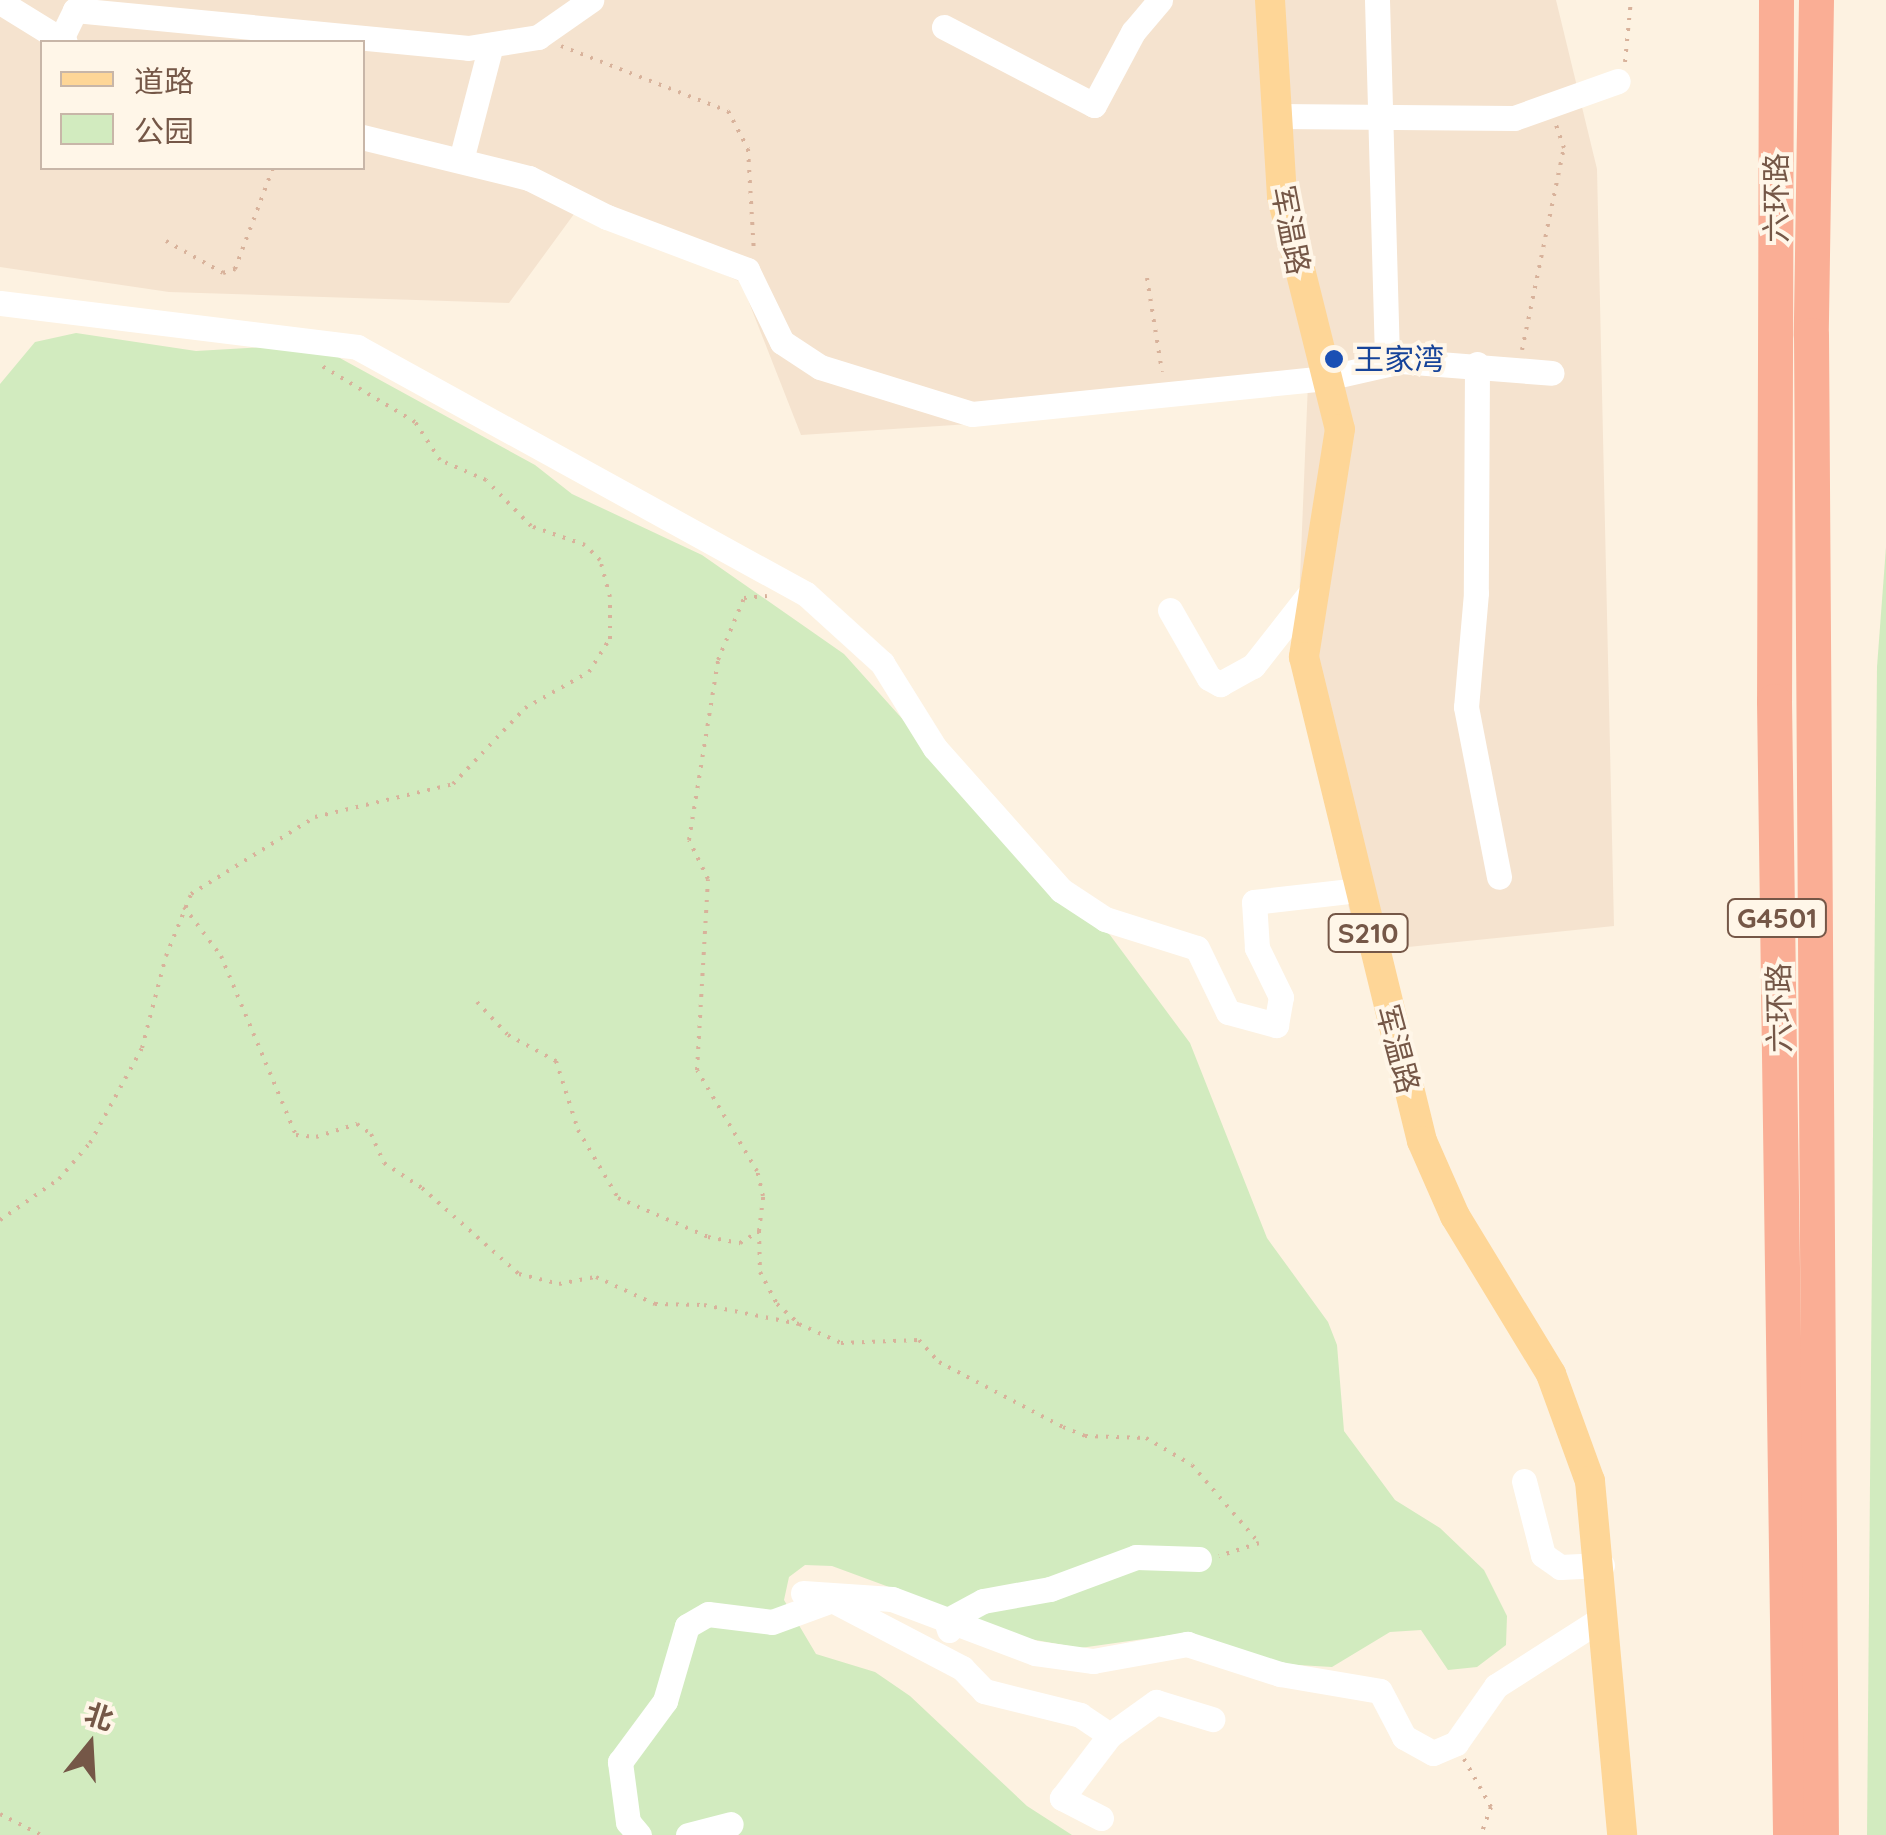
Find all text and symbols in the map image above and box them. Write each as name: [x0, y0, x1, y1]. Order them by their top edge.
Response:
legend: [40, 40, 365, 170]
text: 道路: [134, 62, 194, 100]
text: 公园: [134, 112, 194, 150]
street label: 六环路: [1758, 153, 1794, 243]
street label: 军温路: [1265, 182, 1317, 278]
place label: 王家湾: [1354, 341, 1444, 377]
marker: 王家湾: [1323, 348, 1345, 370]
road number: G4501: [1724, 895, 1830, 941]
road number: S210: [1326, 910, 1410, 956]
street label: 六环路: [1760, 963, 1798, 1053]
street label: 军温路: [1369, 1001, 1427, 1097]
north arrow: [40, 1695, 140, 1795]
text: 北: [81, 1695, 118, 1737]

